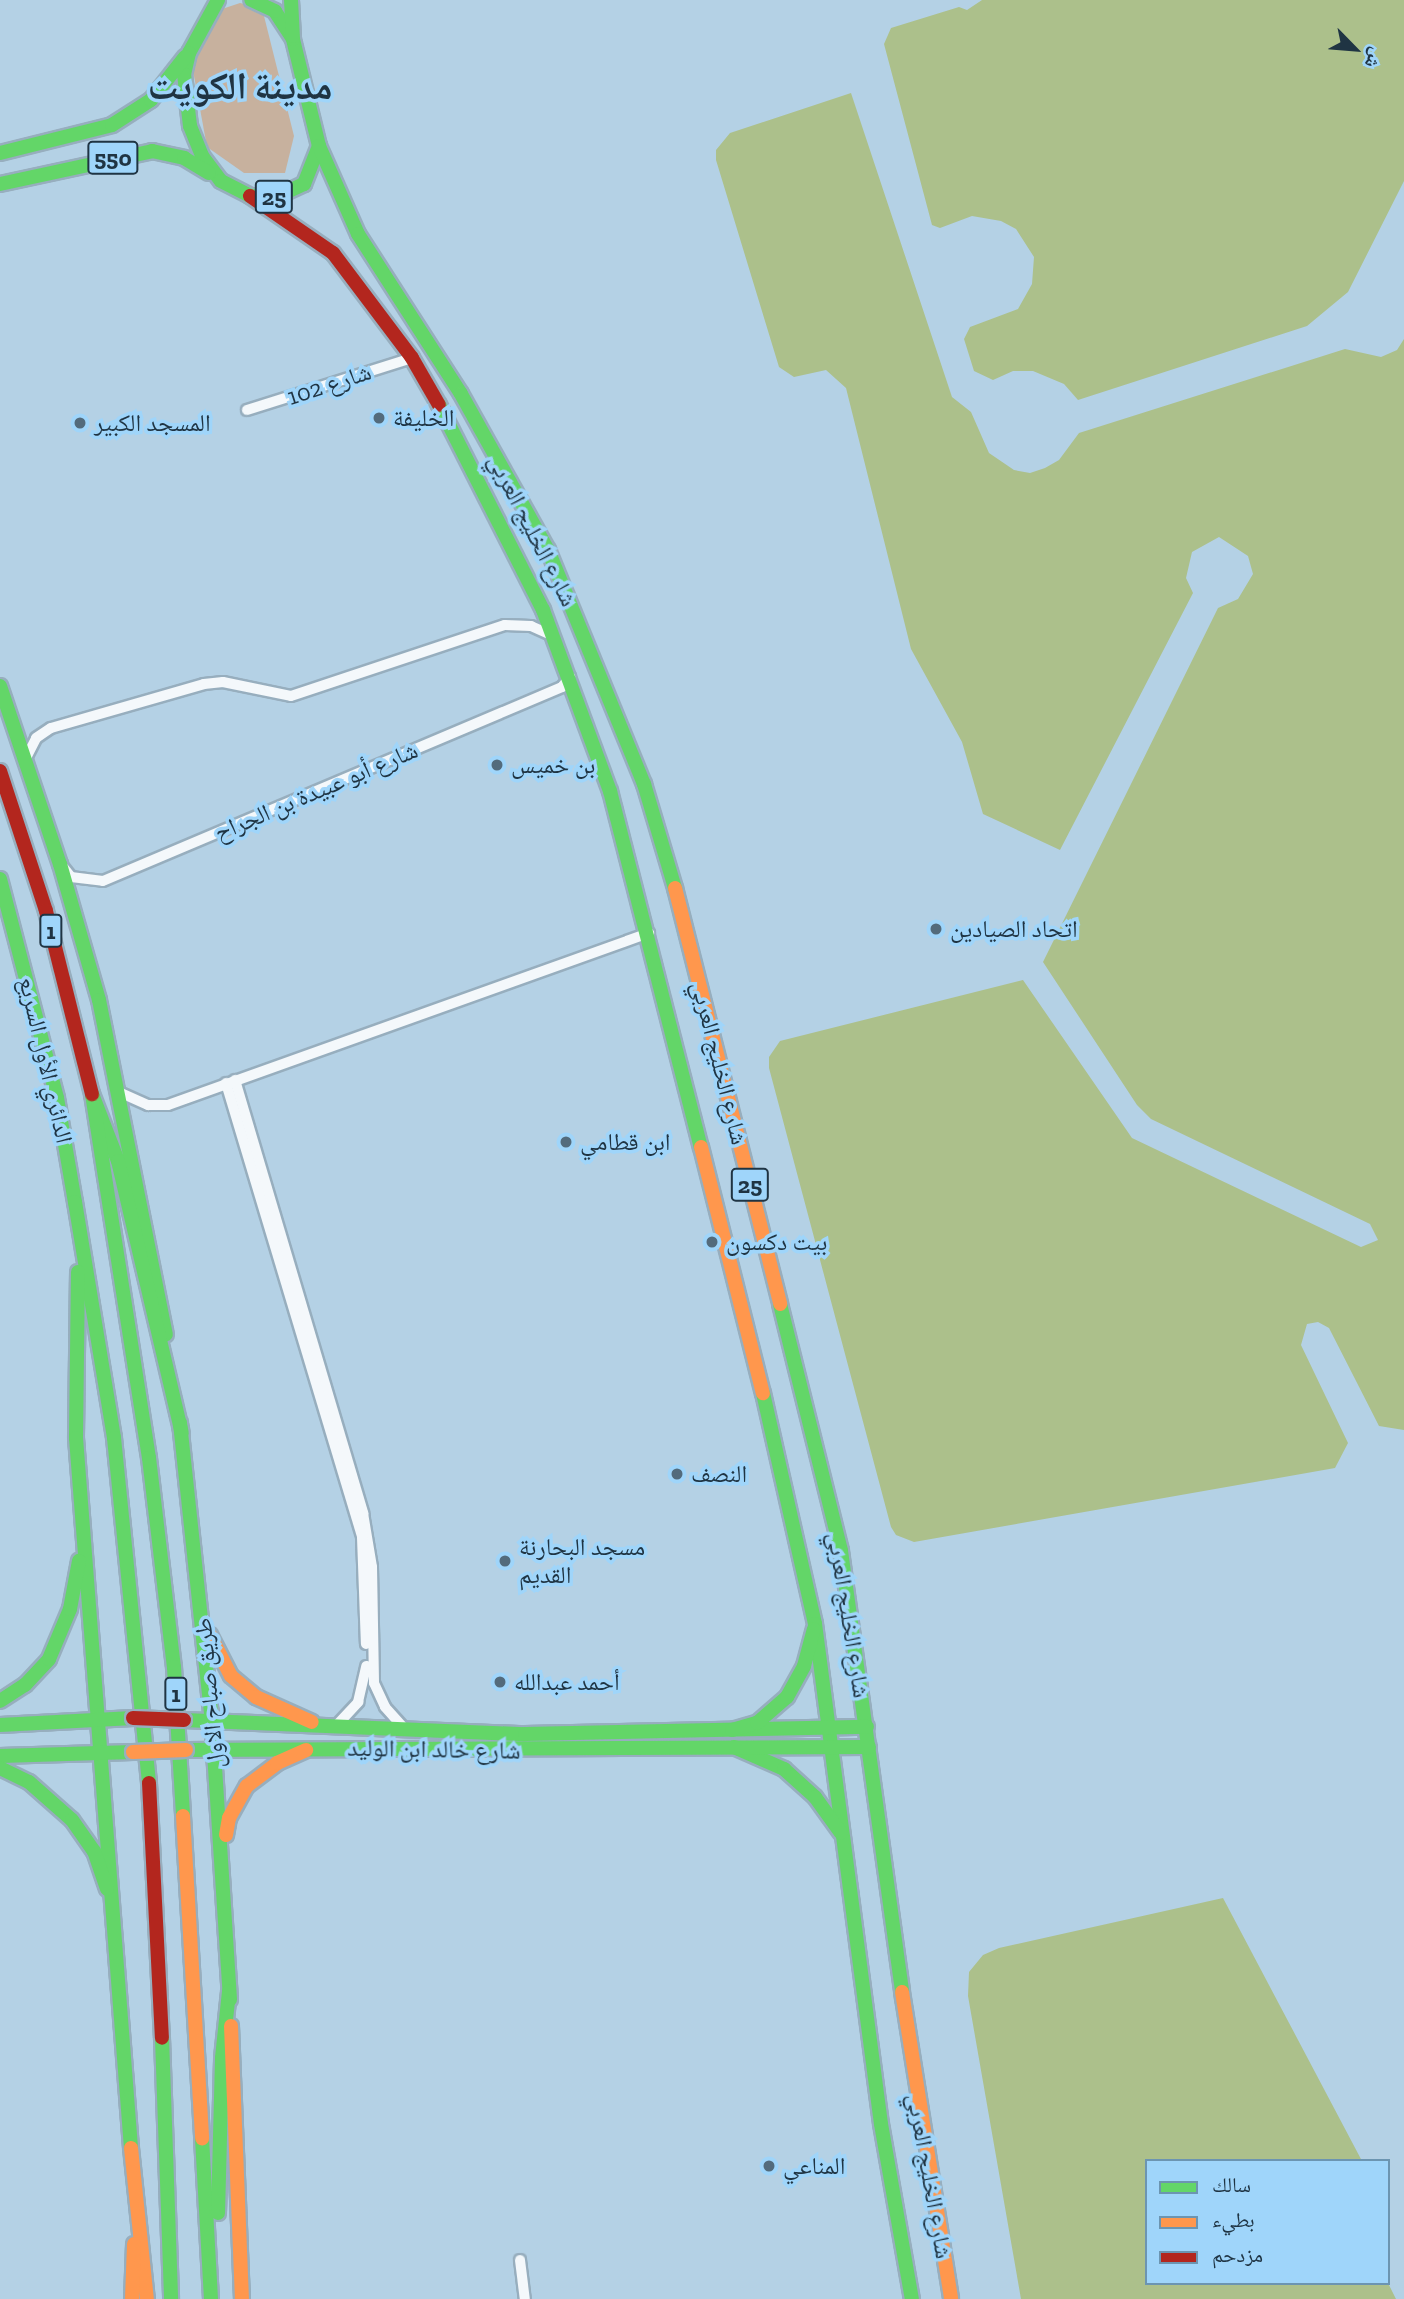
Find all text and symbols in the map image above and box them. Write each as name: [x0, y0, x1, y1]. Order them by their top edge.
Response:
north arrow: [1320, 14, 1390, 84]
text: ش: [1360, 44, 1389, 72]
district label: مدينة الكويت: [148, 64, 332, 110]
road number: 550: [87, 139, 139, 178]
road number: 25: [255, 178, 293, 216]
street label: شارع 102: [283, 357, 375, 411]
place label: الخليفة: [393, 404, 454, 432]
place label: المسجد الكبير: [94, 409, 211, 437]
marker: الخليفة: [371, 410, 387, 426]
marker: المسجد الكبير: [72, 415, 88, 431]
street label: شارع الخليج العربي: [482, 449, 584, 611]
street label: شارع أبو عبيدة بن الجراح: [210, 735, 422, 847]
place label: بن خميس: [511, 751, 595, 779]
marker: بن خميس: [489, 757, 505, 773]
road number: 1: [39, 912, 63, 950]
place label: اتحاد الصيادين: [950, 915, 1078, 943]
marker: اتحاد الصيادين: [928, 921, 944, 937]
street label: الدائري الأول السريع: [13, 974, 79, 1146]
street label: شارع الخليج العربي: [686, 978, 754, 1148]
place label: ابن قطامي: [580, 1128, 670, 1156]
marker: ابن قطامي: [558, 1134, 574, 1150]
road number: 25: [731, 1166, 769, 1204]
place label: بيت دكسون: [726, 1228, 827, 1256]
marker: بيت دكسون: [704, 1234, 720, 1250]
place label: النصف: [691, 1460, 747, 1488]
marker: النصف: [669, 1466, 685, 1482]
street label: شارع الخليج العربي: [822, 1530, 876, 1700]
place label: مسجد البحارنة القديم: [519, 1533, 645, 1589]
marker: مسجد البحارنة القديم: [497, 1553, 513, 1569]
street label: طريق صباح الاول: [188, 1617, 230, 1769]
place label: أحمد عبدالله: [514, 1668, 620, 1696]
road number: 1: [164, 1674, 188, 1714]
marker: أحمد عبدالله: [492, 1674, 508, 1690]
street label: شارع خالد ابن الوليد: [347, 1733, 521, 1765]
street label: شارع الخليج العربي: [901, 2091, 959, 2261]
place label: المناعي: [783, 2152, 845, 2180]
marker: المناعي: [761, 2158, 777, 2174]
legend: [1145, 2159, 1390, 2285]
text: سالك: [1212, 2172, 1251, 2197]
text: بطيء: [1212, 2207, 1255, 2232]
text: مزدحم: [1212, 2242, 1263, 2267]

